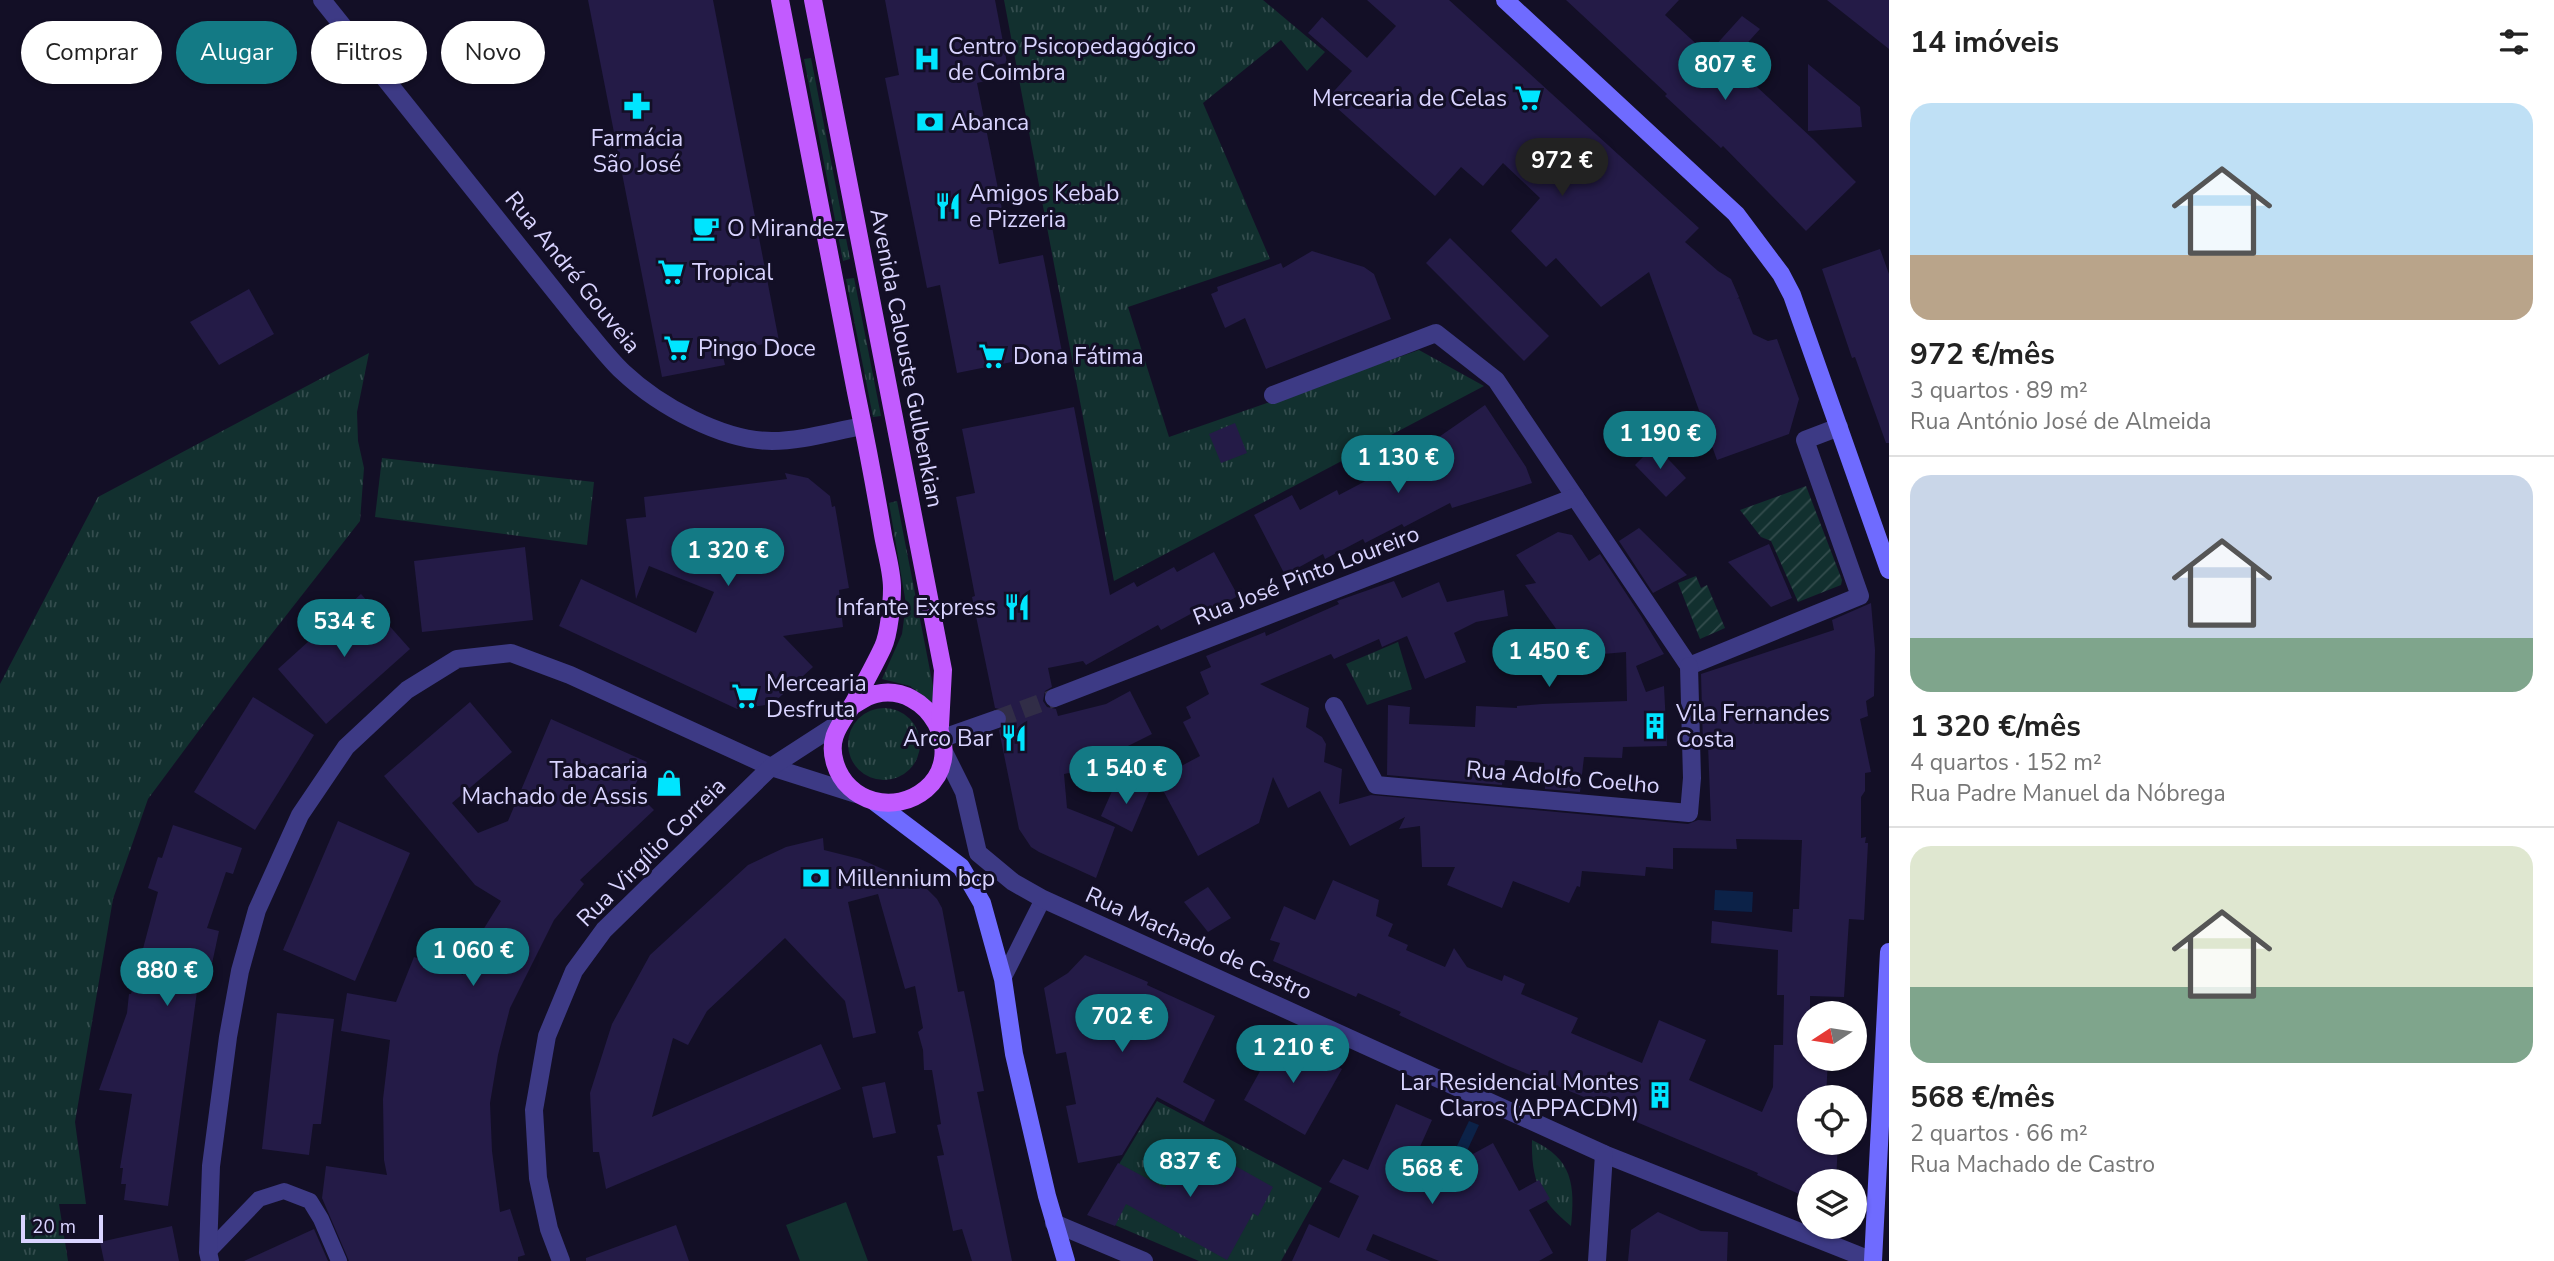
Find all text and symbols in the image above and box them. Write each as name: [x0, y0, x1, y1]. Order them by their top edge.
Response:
chip: Comprar: [21, 21, 162, 84]
chip: Alugar: [176, 21, 297, 84]
chip: Filtros: [311, 21, 427, 84]
chip: Novo: [441, 21, 545, 84]
text: 14 imóveis: [1910, 22, 2059, 63]
icon: filters: [2495, 23, 2533, 61]
place label: Centro Psicopedagógico de Coimbra: [948, 31, 1196, 88]
pin: 807 €: [1676, 42, 1774, 102]
hospital icon: Centro Psicopedagógico de Coimbra: [912, 44, 942, 74]
text: 807 €: [1694, 49, 1756, 80]
place label: Mercearia de Celas: [1312, 83, 1507, 114]
supermarket icon: Mercearia de Celas: [1513, 83, 1543, 113]
pharmacy icon: Farmácia São José: [622, 91, 652, 121]
bank icon: Abanca: [915, 107, 945, 137]
place label: Abanca: [951, 107, 1029, 138]
place label: Farmácia São José: [591, 123, 683, 180]
pin: 972 €: [1513, 138, 1611, 198]
text: 972 €: [1531, 145, 1593, 176]
icon: home: [2159, 148, 2285, 274]
place label: Amigos Kebab e Pizzeria: [969, 178, 1119, 235]
street label: Rua André Gouveia: [498, 185, 647, 360]
restaurant icon: Amigos Kebab e Pizzeria: [933, 191, 963, 221]
street label: Avenida Calouste Gulbenkian: [862, 206, 951, 510]
cafe icon: O Mirandez: [691, 213, 721, 243]
place label: O Mirandez: [727, 213, 845, 244]
supermarket icon: Tropical: [656, 257, 686, 287]
place label: Tropical: [692, 257, 773, 288]
supermarket icon: Pingo Doce: [662, 333, 692, 363]
place label: Pingo Doce: [698, 333, 816, 364]
text: 972 €/mês: [1910, 334, 2055, 375]
supermarket icon: Dona Fátima: [977, 341, 1007, 371]
place label: Dona Fátima: [1013, 341, 1144, 372]
text: 3 quartos · 89 m²: [1910, 375, 2088, 406]
text: Rua António José de Almeida: [1910, 406, 2211, 437]
pin: 1 190 €: [1595, 412, 1725, 471]
text: 1 190 €: [1619, 418, 1701, 449]
pin: 1 130 €: [1333, 435, 1463, 495]
text: 1 130 €: [1357, 442, 1439, 473]
street label: Rua José Pinto Loureiro: [1189, 518, 1424, 633]
icon: home: [2159, 520, 2285, 646]
pin: 1 320 €: [663, 528, 793, 588]
text: 1 320 €: [687, 535, 769, 566]
place label: Infante Express: [837, 592, 996, 623]
restaurant icon: Infante Express: [1002, 592, 1032, 622]
pin: 534 €: [295, 600, 393, 659]
text: 534 €: [313, 606, 375, 637]
pin: 1 450 €: [1484, 630, 1614, 689]
text: 1 450 €: [1508, 636, 1590, 667]
place label: Mercearia Desfruta: [766, 668, 867, 725]
supermarket icon: Mercearia Desfruta: [730, 681, 760, 711]
place label: Vila Fernandes Costa: [1675, 698, 1830, 755]
text: 1 320 €/mês: [1910, 706, 2081, 747]
building icon: Vila Fernandes Costa: [1640, 711, 1670, 741]
place label: Arco Bar: [903, 723, 994, 754]
restaurant icon: Arco Bar: [999, 723, 1029, 753]
pin: 1 540 €: [1061, 746, 1191, 806]
text: 4 quartos · 152 m²: [1910, 747, 2102, 778]
text: 1 540 €: [1085, 753, 1167, 784]
street label: Rua Adolfo Coelho: [1465, 754, 1661, 801]
place label: Tabacaria Machado de Assis: [461, 755, 648, 812]
shop icon: Tabacaria Machado de Assis: [654, 768, 684, 798]
street label: Rua Virgílio Correia: [570, 771, 733, 934]
text: Rua Padre Manuel da Nóbrega: [1910, 778, 2226, 809]
bank icon: Millennium bcp: [801, 863, 831, 893]
place label: Millennium bcp: [837, 863, 995, 894]
street label: Rua Machado de Castro: [1081, 879, 1317, 1007]
icon: home: [2159, 891, 2285, 1017]
pin: 1 060 €: [408, 928, 538, 988]
text: 1 060 €: [432, 935, 514, 966]
pin: 880 €: [118, 948, 216, 1008]
text: 880 €: [136, 955, 198, 986]
pin: 702 €: [1073, 995, 1171, 1054]
text: 702 €: [1091, 1001, 1153, 1032]
north arrow: [1797, 1001, 1867, 1071]
map controls: [1797, 1001, 1867, 1239]
pin: 1 210 €: [1228, 1026, 1358, 1085]
text: 1 210 €: [1252, 1032, 1334, 1063]
place label: Lar Residencial Montes Claros (APPACDM): [1400, 1067, 1639, 1124]
text: 568 €/mês: [1910, 1077, 2055, 1118]
building icon: Lar Residencial Montes Claros (APPACDM): [1645, 1080, 1675, 1110]
button: locate: [1797, 1085, 1867, 1155]
text: 2 quartos · 66 m²: [1910, 1118, 2088, 1149]
pin: 837 €: [1141, 1140, 1239, 1199]
text: 837 €: [1159, 1146, 1221, 1177]
pin: 568 €: [1383, 1146, 1481, 1206]
text: Rua Machado de Castro: [1910, 1149, 2155, 1180]
text: 568 €: [1401, 1153, 1463, 1184]
button: layers: [1797, 1169, 1867, 1239]
scale bar: [21, 1212, 103, 1244]
text: 20 m: [32, 1214, 76, 1240]

